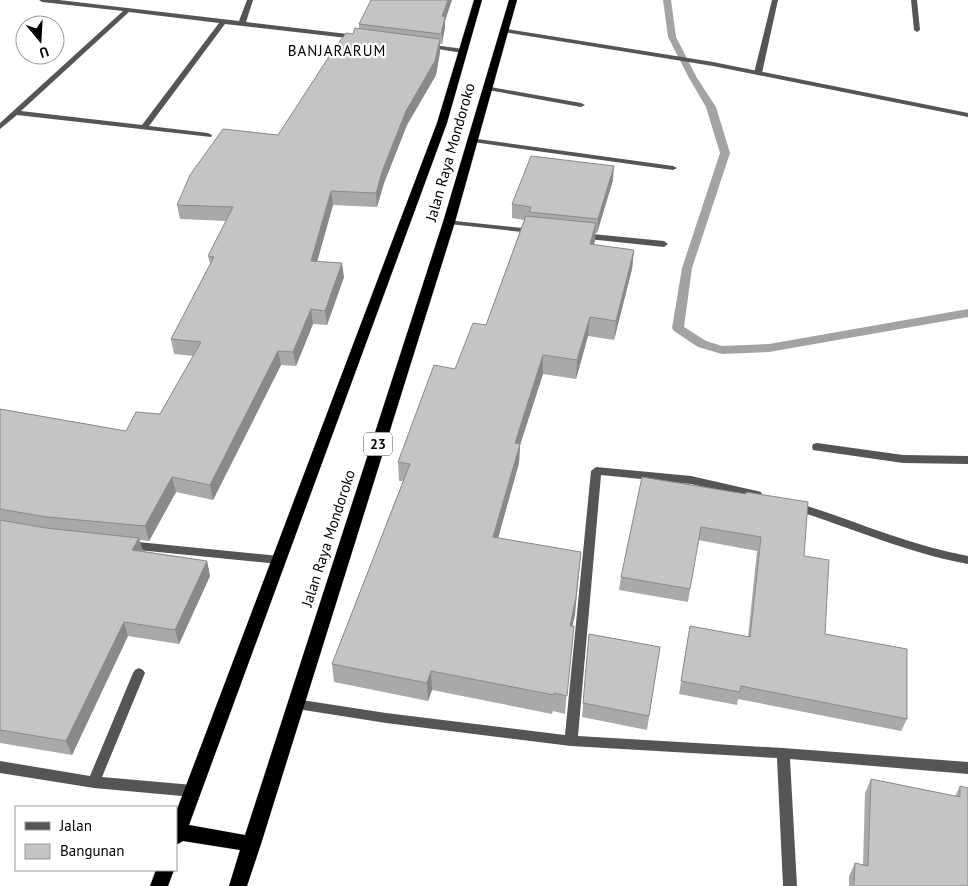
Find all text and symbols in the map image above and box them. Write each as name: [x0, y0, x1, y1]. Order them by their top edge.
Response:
north arrow: [15, 15, 65, 65]
district label: BANJARARUM: [288, 41, 386, 60]
text: U: [37, 42, 51, 62]
street label: Jalan Raya Mondoroko: [421, 81, 479, 224]
road number: 23: [364, 432, 392, 456]
street label: Jalan Raya Mondoroko: [297, 467, 359, 610]
legend: [15, 806, 178, 871]
text: Jalan: [59, 816, 92, 835]
text: Bangunan: [60, 841, 124, 860]

